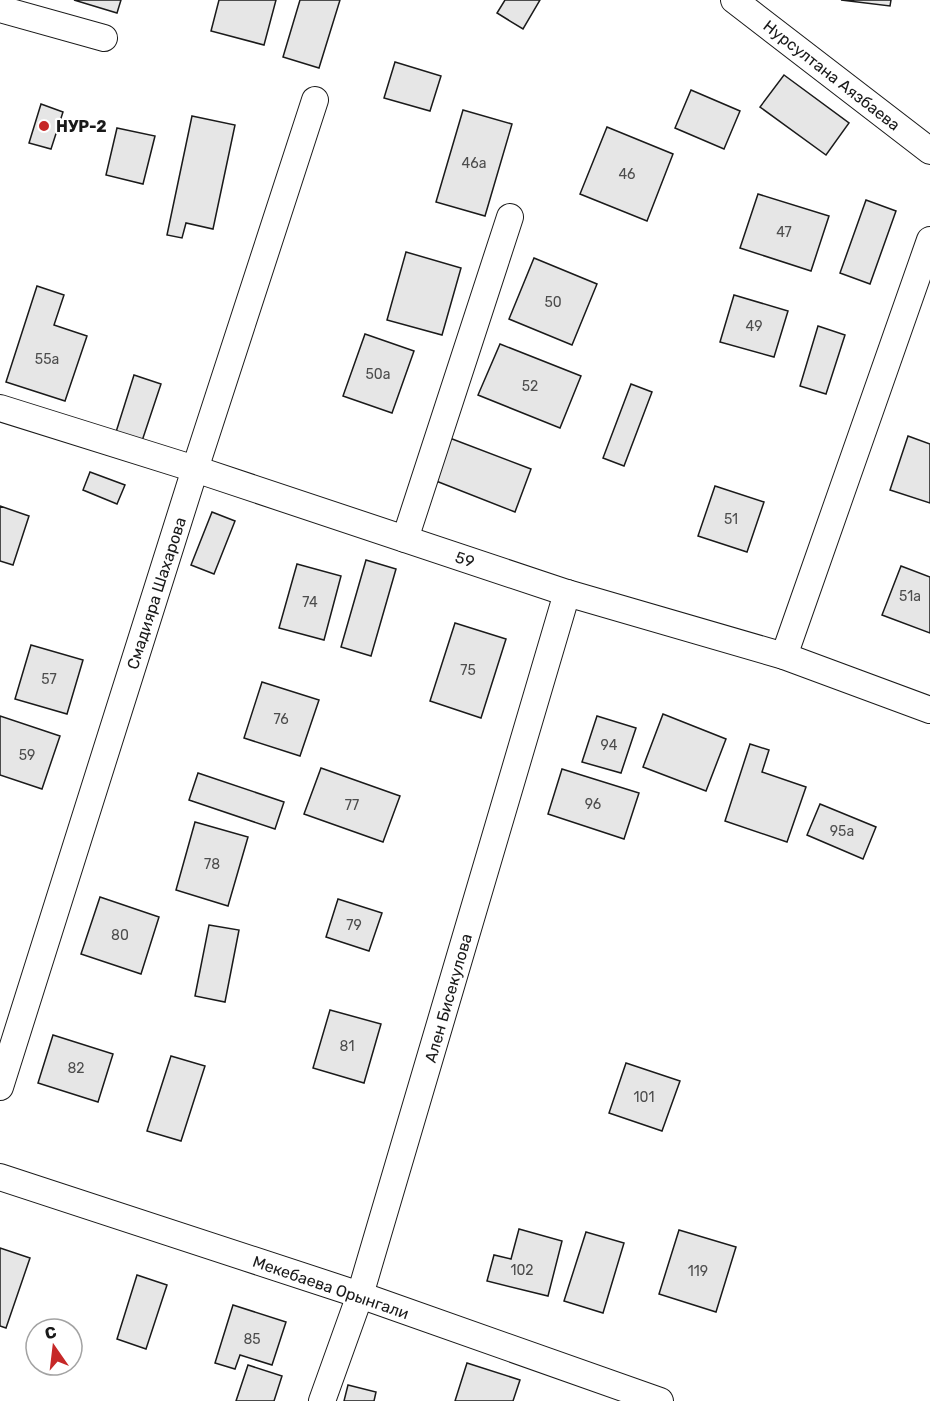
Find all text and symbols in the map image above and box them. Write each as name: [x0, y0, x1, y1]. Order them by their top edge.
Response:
street label: Нурсултана Аязбаева: [760, 16, 904, 135]
place label: НУР-2: [56, 117, 107, 136]
marker: НУР-2: [37, 119, 51, 133]
house number: 46а: [462, 155, 486, 172]
house number: 46: [618, 166, 636, 183]
house number: 47: [776, 224, 792, 241]
house number: 50: [544, 294, 562, 311]
house number: 49: [746, 318, 762, 335]
house number: 55а: [35, 351, 59, 368]
house number: 50а: [366, 366, 390, 383]
house number: 52: [522, 378, 538, 395]
house number: 51: [724, 511, 738, 528]
street label: Смадияра Шахарова: [123, 515, 190, 672]
street label: 59: [453, 548, 477, 571]
house number: 51а: [899, 588, 921, 605]
house number: 74: [302, 594, 318, 611]
house number: 75: [460, 662, 476, 679]
house number: 57: [41, 671, 57, 688]
house number: 76: [273, 711, 289, 728]
house number: 94: [601, 737, 618, 754]
house number: 59: [19, 747, 35, 764]
house number: 96: [585, 796, 601, 813]
house number: 77: [345, 797, 359, 814]
house number: 95а: [830, 823, 854, 840]
house number: 78: [204, 856, 220, 873]
house number: 79: [346, 917, 362, 934]
house number: 80: [111, 927, 129, 944]
street label: Ален Бисекулова: [421, 931, 476, 1065]
house number: 81: [340, 1038, 354, 1055]
house number: 82: [67, 1060, 85, 1077]
house number: 101: [634, 1089, 654, 1106]
street label: Мекебаева Орынгали: [250, 1252, 411, 1323]
house number: 102: [510, 1262, 534, 1279]
house number: 119: [688, 1263, 708, 1280]
north arrow: [24, 1317, 84, 1377]
text: С: [43, 1322, 58, 1344]
house number: 85: [243, 1331, 261, 1348]

